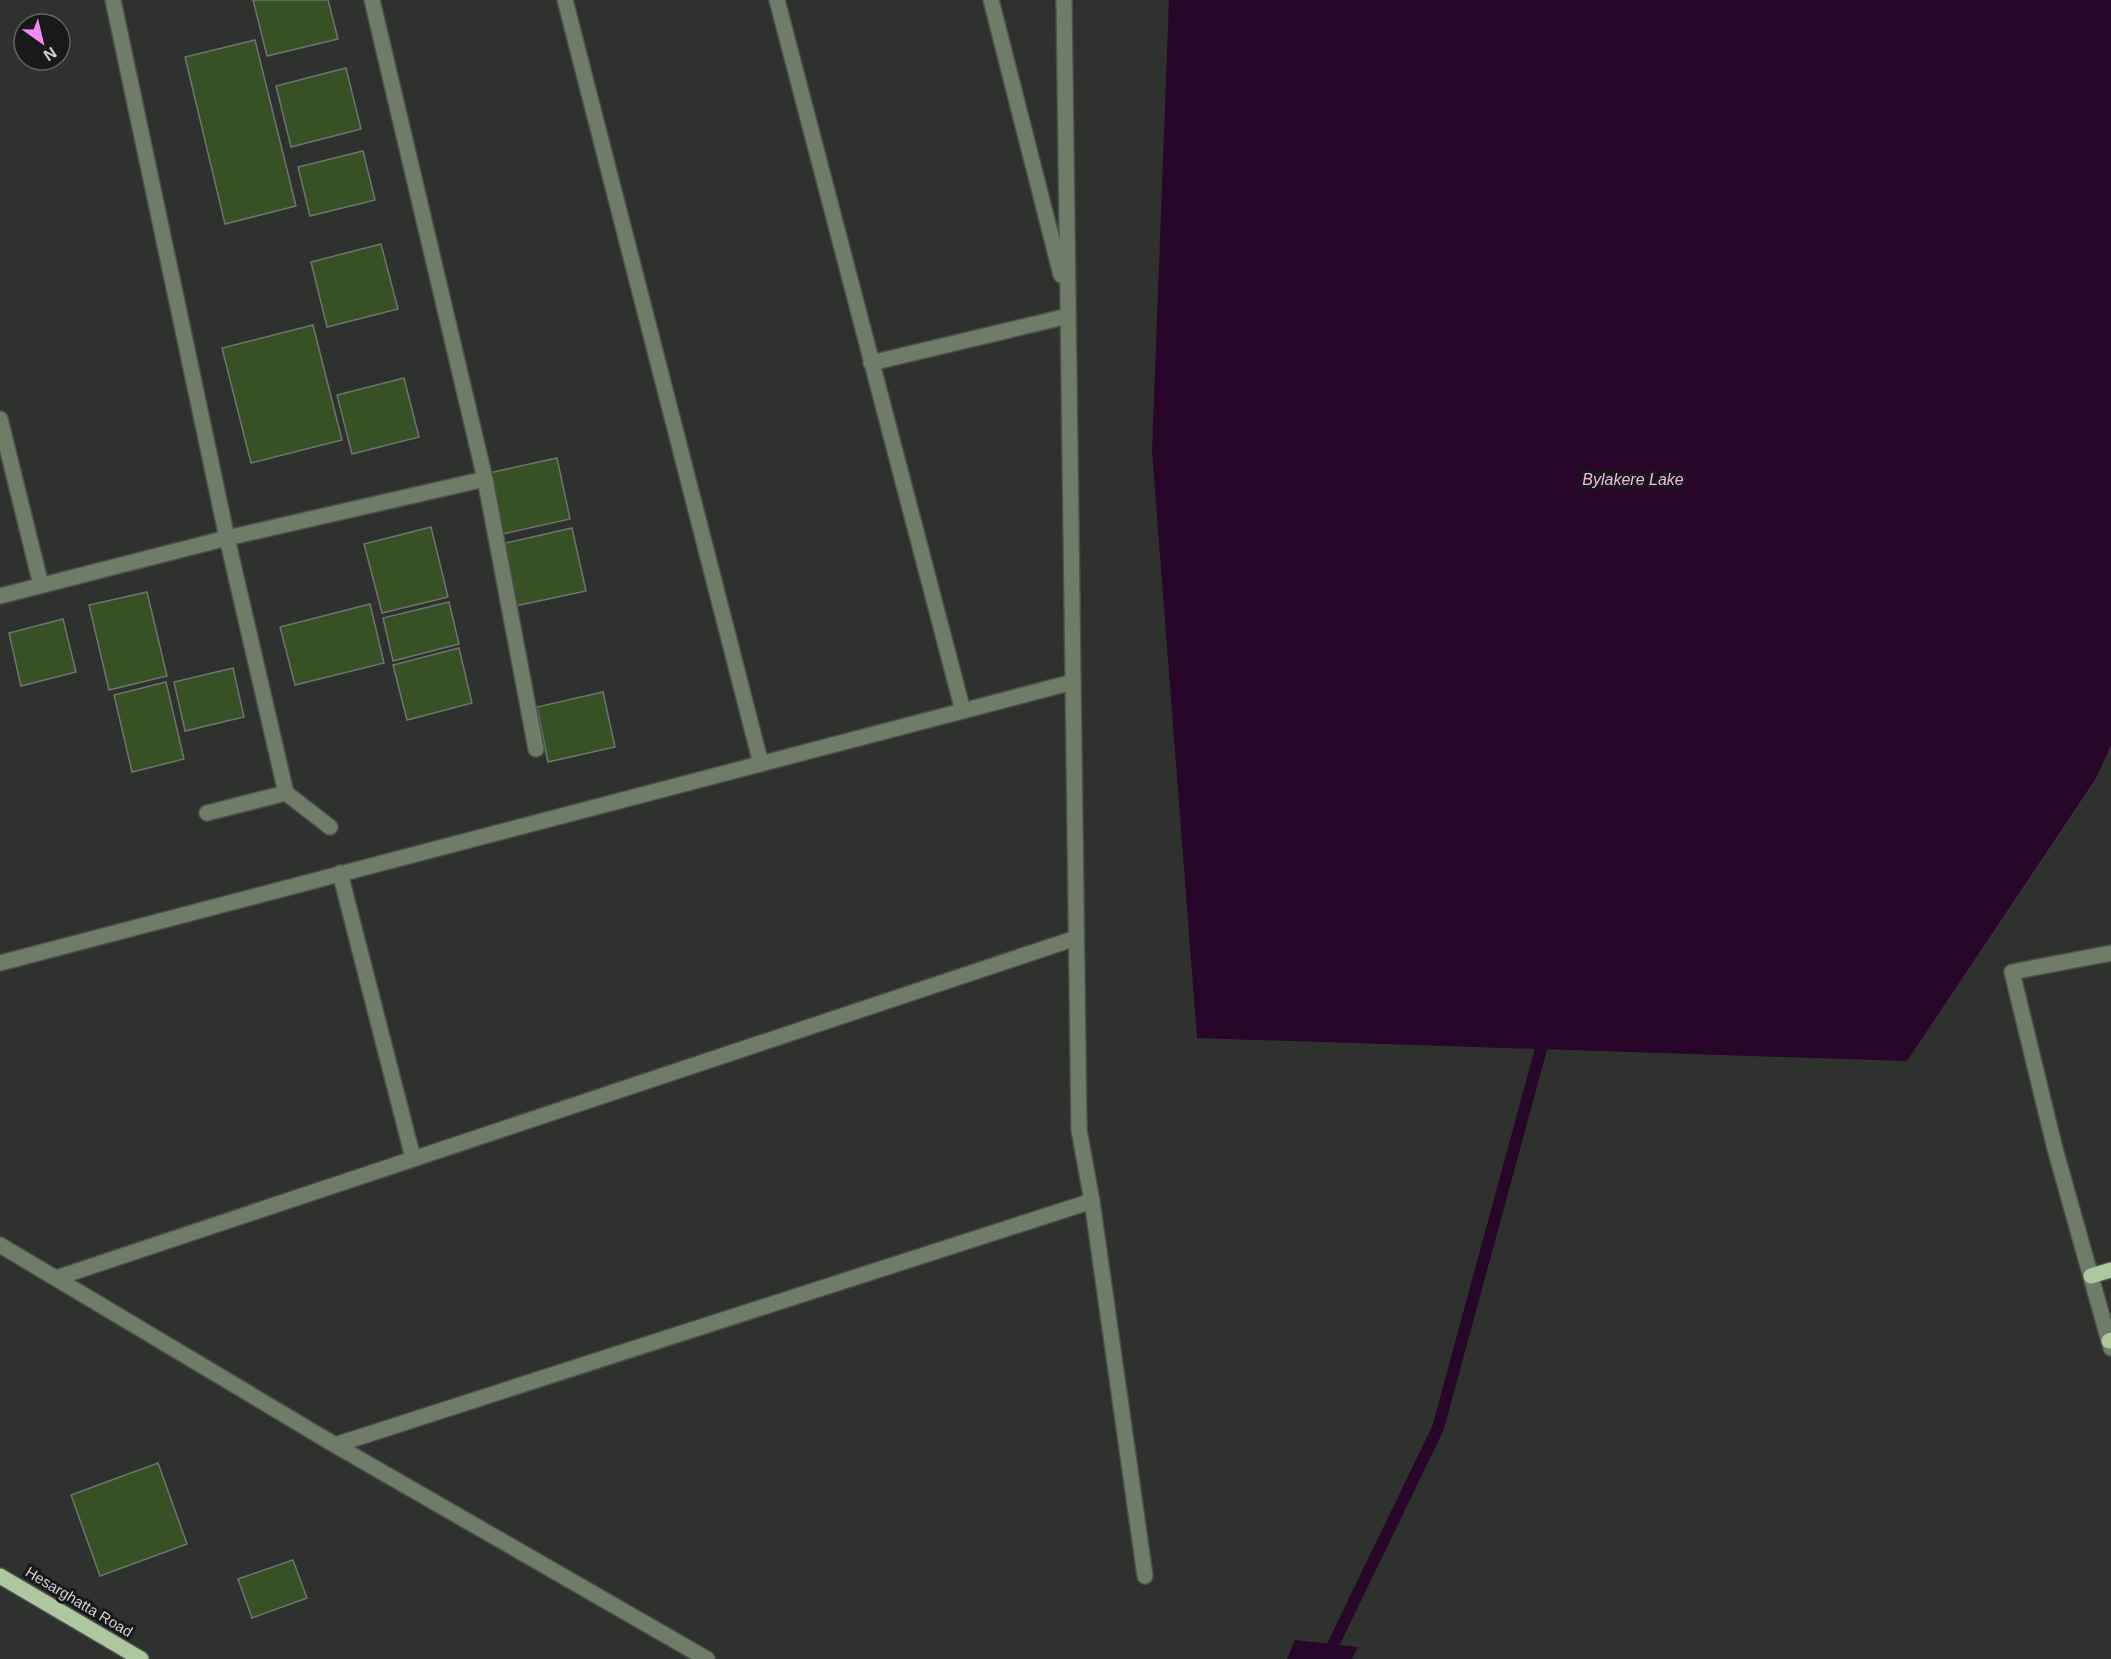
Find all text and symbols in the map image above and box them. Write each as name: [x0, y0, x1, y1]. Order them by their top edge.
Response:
north arrow: [12, 12, 72, 72]
text: N: [41, 44, 60, 64]
water label: Bylakere Lake: [1582, 471, 1684, 488]
street label: Hesarghatta Road: [23, 1563, 136, 1640]

